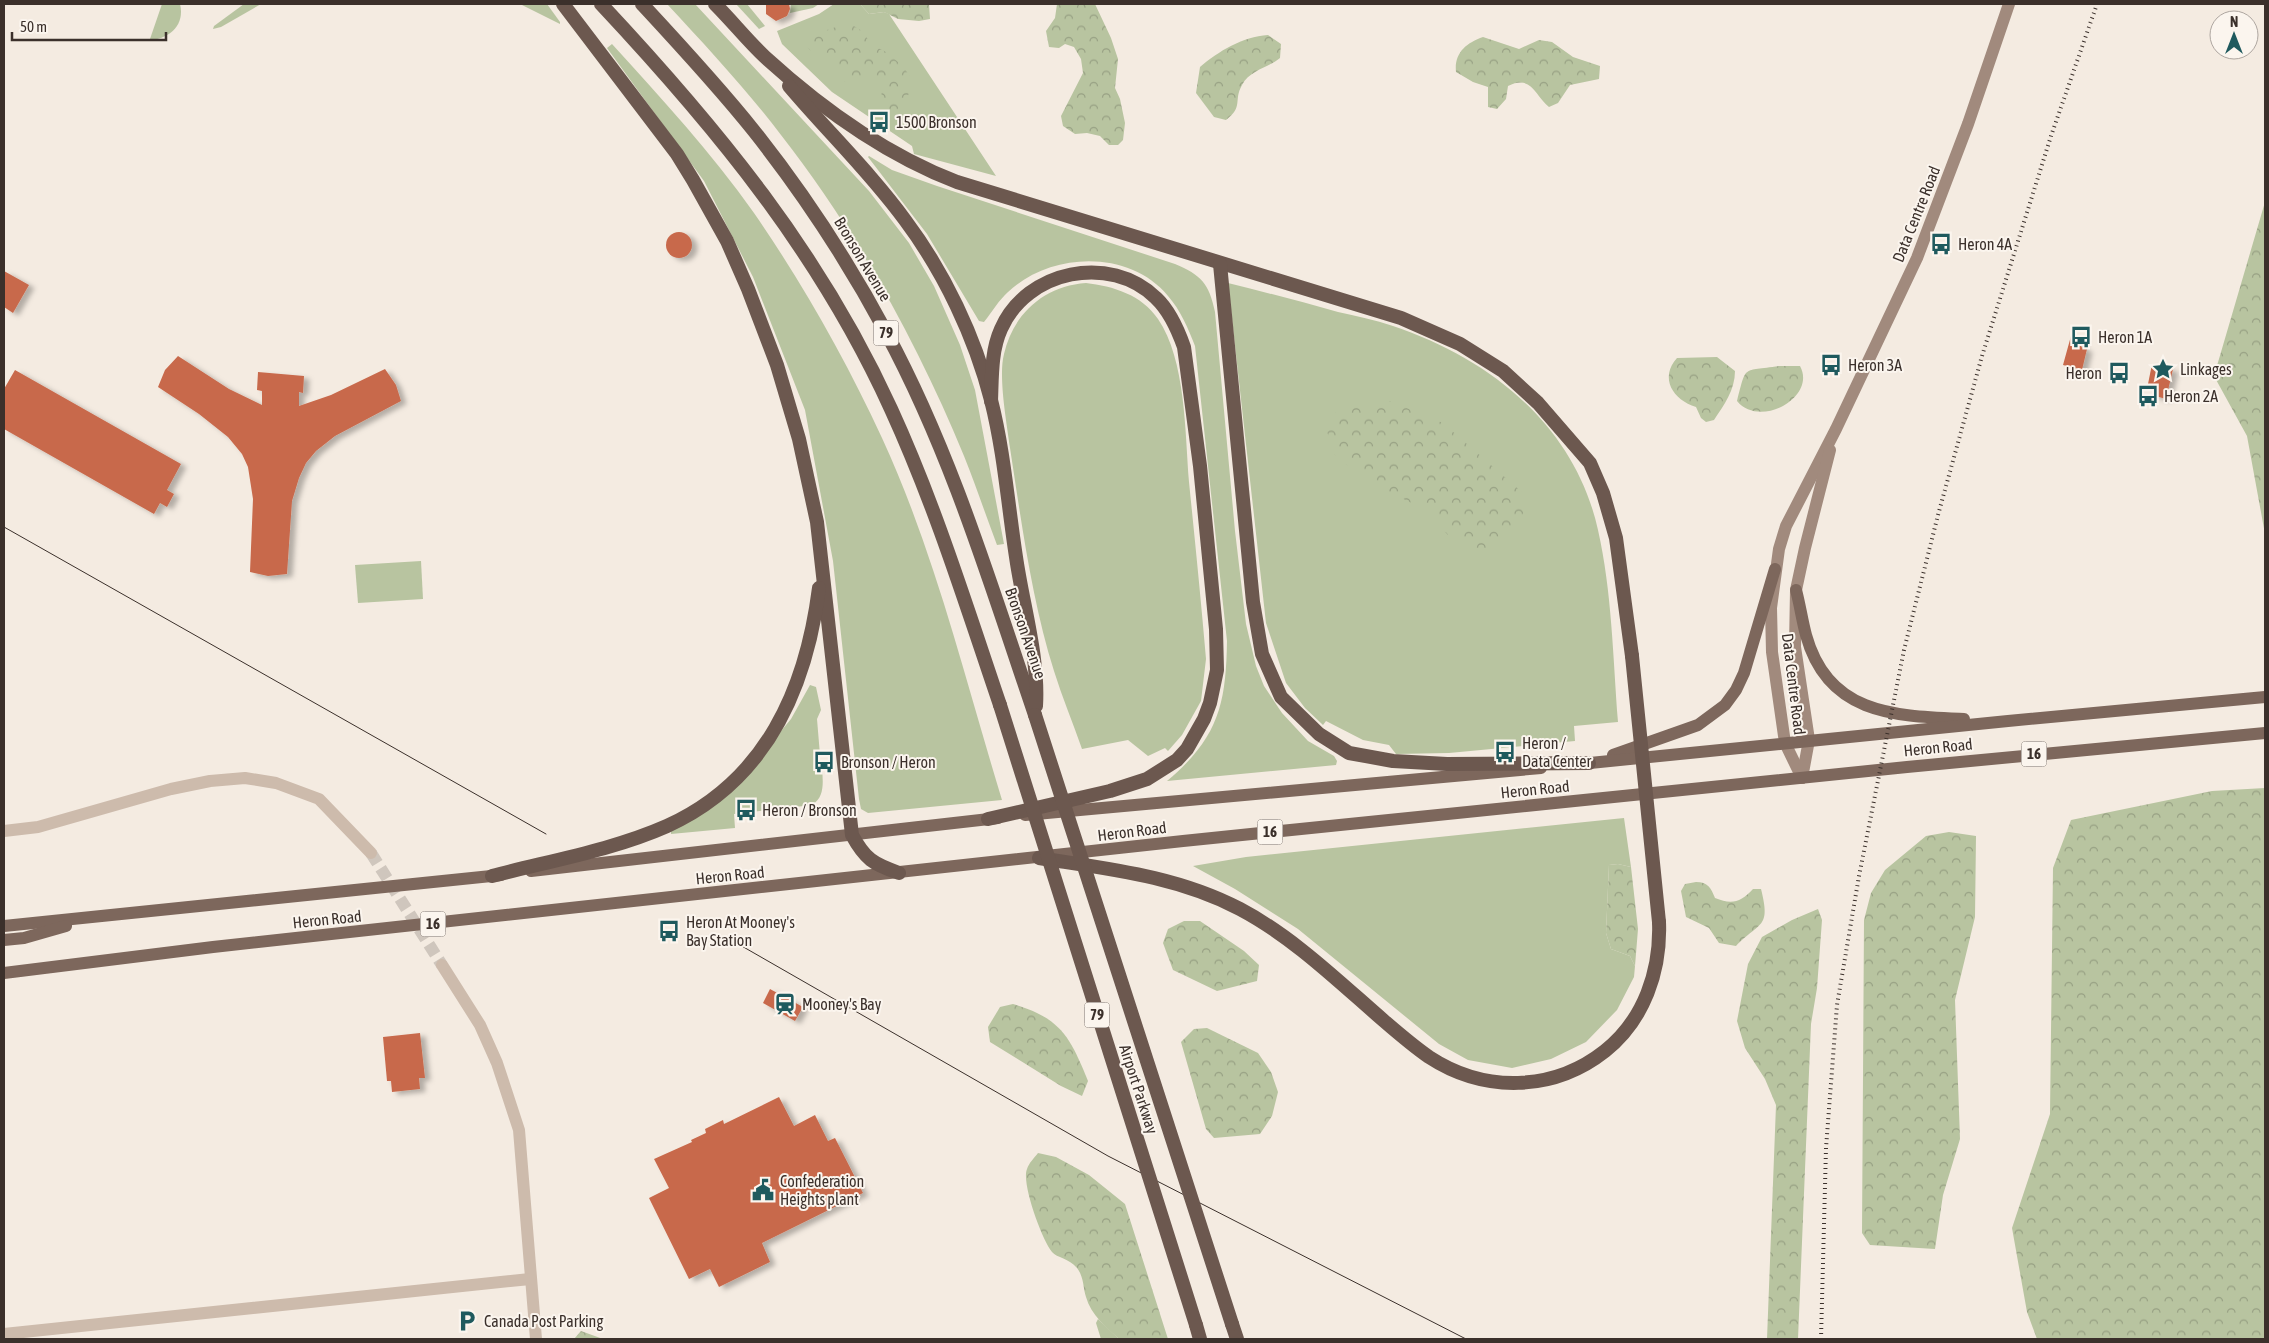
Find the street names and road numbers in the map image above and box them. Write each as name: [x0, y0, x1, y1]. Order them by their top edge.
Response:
street label: Data Centre Road: [1889, 163, 1943, 265]
street label: Bronson Avenue: [831, 214, 895, 304]
road number: 79: [874, 320, 898, 346]
street label: Bronson Avenue: [1002, 585, 1050, 681]
street label: Data Centre Road: [1779, 632, 1809, 736]
street label: Heron Road: [1903, 734, 1973, 760]
road number: 16: [2022, 742, 2046, 766]
street label: Heron Road: [1500, 776, 1570, 802]
street label: Heron Road: [1097, 818, 1167, 844]
road number: 16: [1258, 820, 1282, 844]
street label: Heron Road: [695, 862, 765, 888]
street label: Heron Road: [292, 906, 362, 932]
road number: 16: [420, 912, 446, 936]
road number: 79: [1084, 1002, 1110, 1028]
street label: Airport Parkway: [1115, 1042, 1162, 1137]

